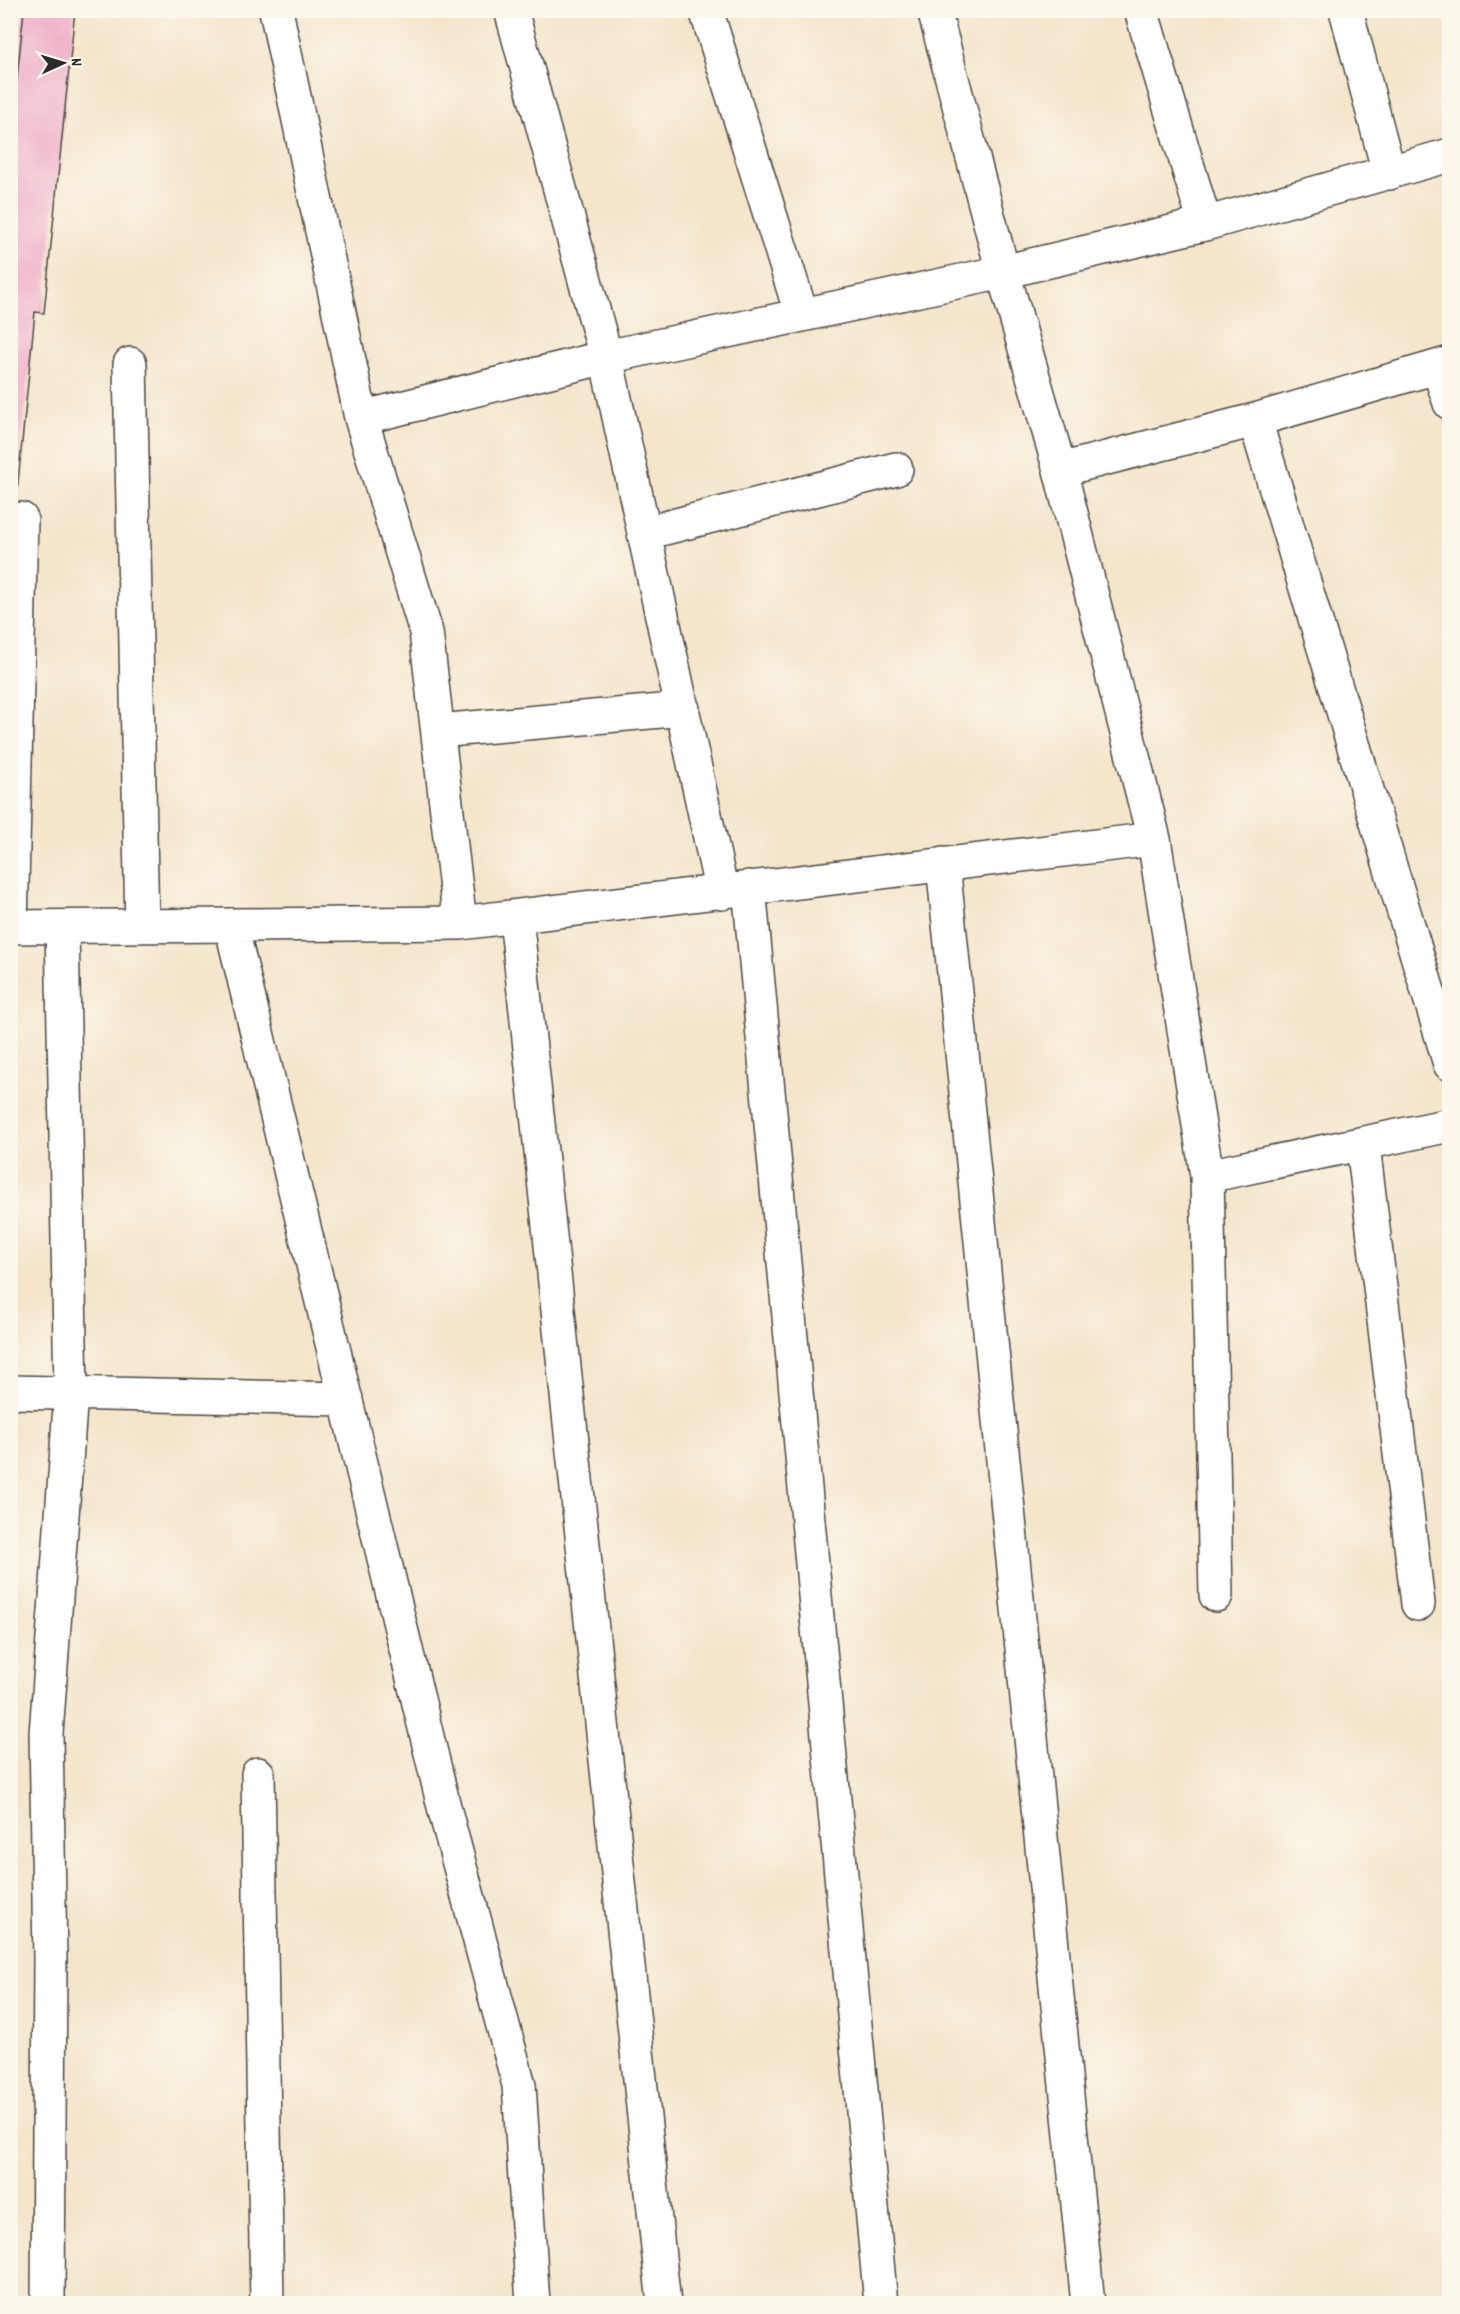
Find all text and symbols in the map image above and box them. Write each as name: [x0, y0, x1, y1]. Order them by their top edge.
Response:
north arrow: [33, 33, 93, 93]
text: N: [64, 57, 87, 67]

